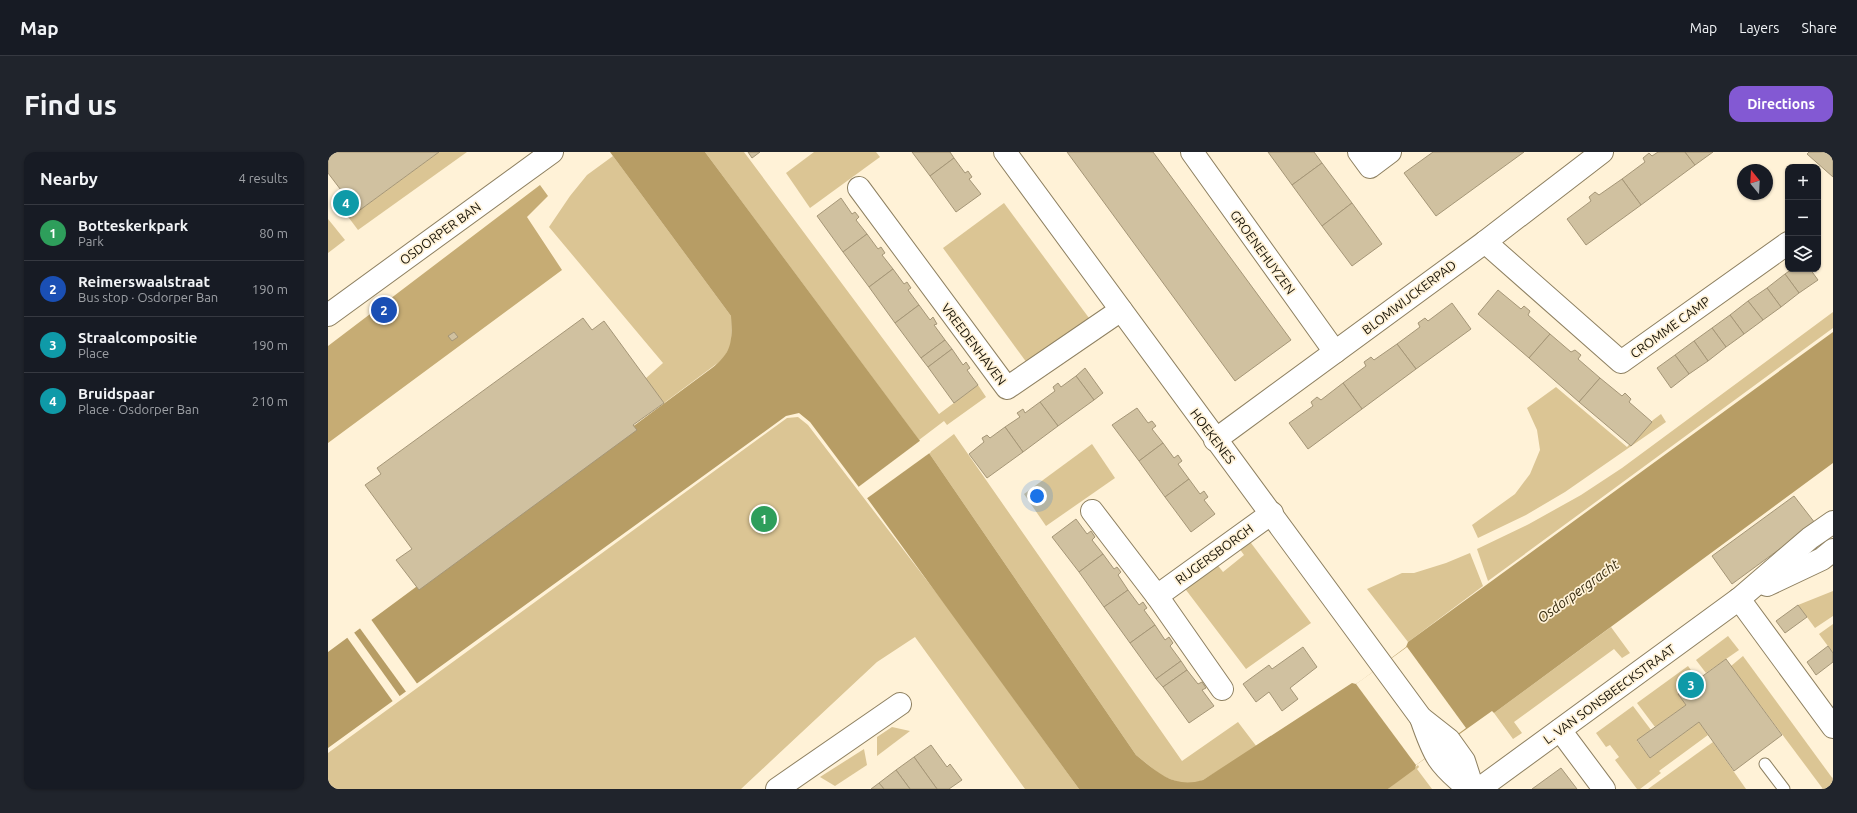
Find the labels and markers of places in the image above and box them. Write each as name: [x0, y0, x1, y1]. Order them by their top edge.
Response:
pin: 4: [333, 188, 359, 218]
pin: 2: [371, 295, 397, 325]
pin: 1: [751, 504, 777, 534]
pin: 3: [1678, 670, 1704, 700]

